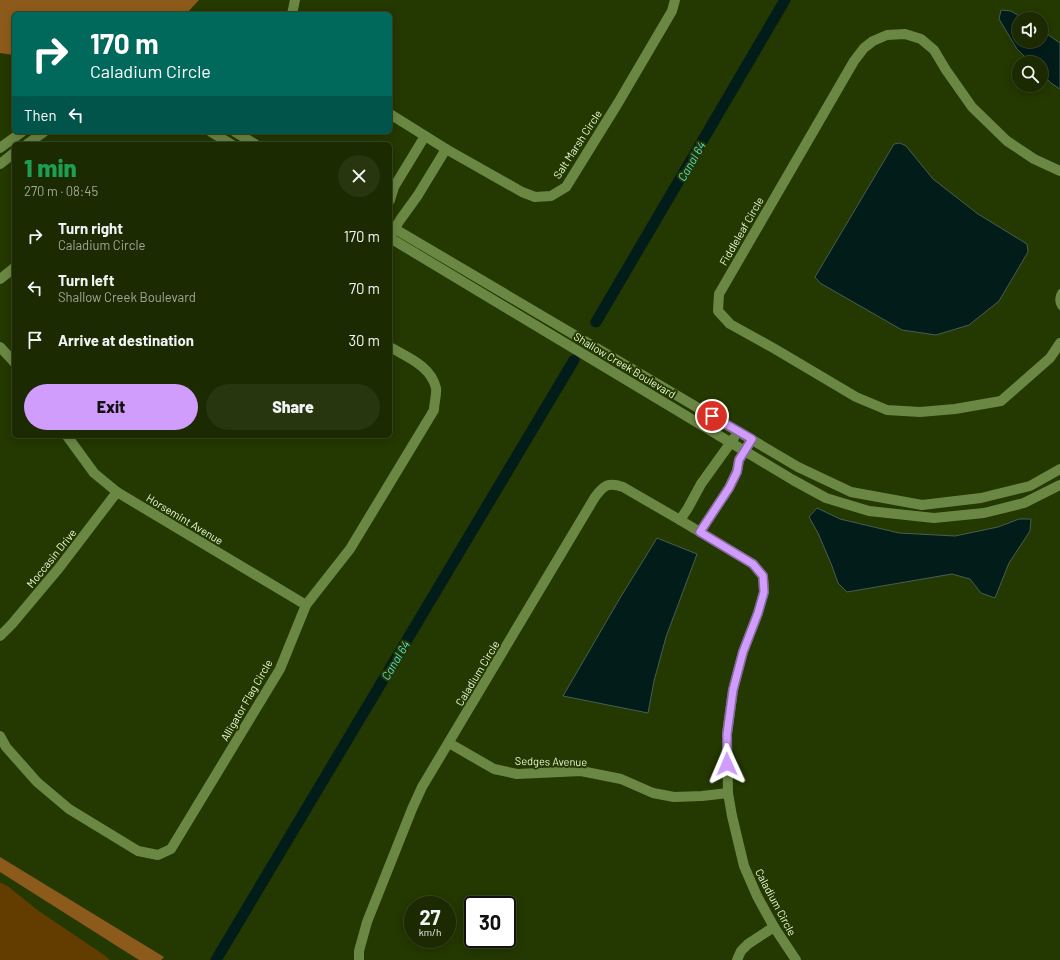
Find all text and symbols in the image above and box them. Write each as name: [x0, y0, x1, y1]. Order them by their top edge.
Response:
map controls: [1012, 12, 1048, 92]
button: sound: [1012, 12, 1048, 48]
text: 170 m: [90, 26, 159, 60]
icon: right: [24, 28, 76, 80]
button: search: [1012, 56, 1048, 92]
text: Caladium Circle: [90, 60, 211, 82]
icon: left: [65, 104, 87, 126]
text: Then: [24, 106, 57, 124]
street label: Salt Marsh Circle: [550, 107, 604, 181]
water label: Canal 64: [674, 139, 708, 183]
text: 1 min: [24, 153, 77, 182]
button: close: [338, 155, 380, 197]
text: 270 m · 08:45: [24, 183, 98, 199]
street label: Fiddleleaf Circle: [716, 194, 766, 268]
text: Turn right: [58, 219, 123, 237]
icon: right: [24, 225, 46, 247]
text: 170 m: [344, 227, 380, 245]
text: Caladium Circle: [58, 237, 145, 253]
text: Turn left: [58, 271, 114, 289]
icon: left: [24, 277, 46, 299]
text: 70 m: [349, 279, 380, 297]
text: Shallow Creek Boulevard: [58, 289, 196, 305]
icon: arrive: [24, 329, 46, 351]
street label: Shallow Creek Boulevard: [572, 329, 678, 401]
text: Arrive at destination: [58, 331, 194, 349]
text: 30 m: [348, 331, 380, 349]
button: Exit: [24, 384, 198, 430]
button: Share: [206, 384, 380, 430]
pin: [695, 399, 729, 433]
icon: arrive: [701, 405, 723, 427]
street label: Horsemint Avenue: [144, 491, 226, 547]
street label: Moccasin Drive: [23, 526, 79, 590]
water label: Canal 64: [378, 638, 412, 682]
street label: Caladium Circle: [452, 638, 502, 708]
street label: Alligator Flag Circle: [217, 657, 275, 743]
position arrow: [706, 743, 748, 785]
street label: Sedges Avenue: [515, 754, 587, 768]
street label: Caladium Circle: [753, 866, 799, 938]
speed limit sign: 30: [464, 896, 516, 948]
text: 27: [419, 905, 441, 929]
text: km/h: [419, 926, 441, 938]

